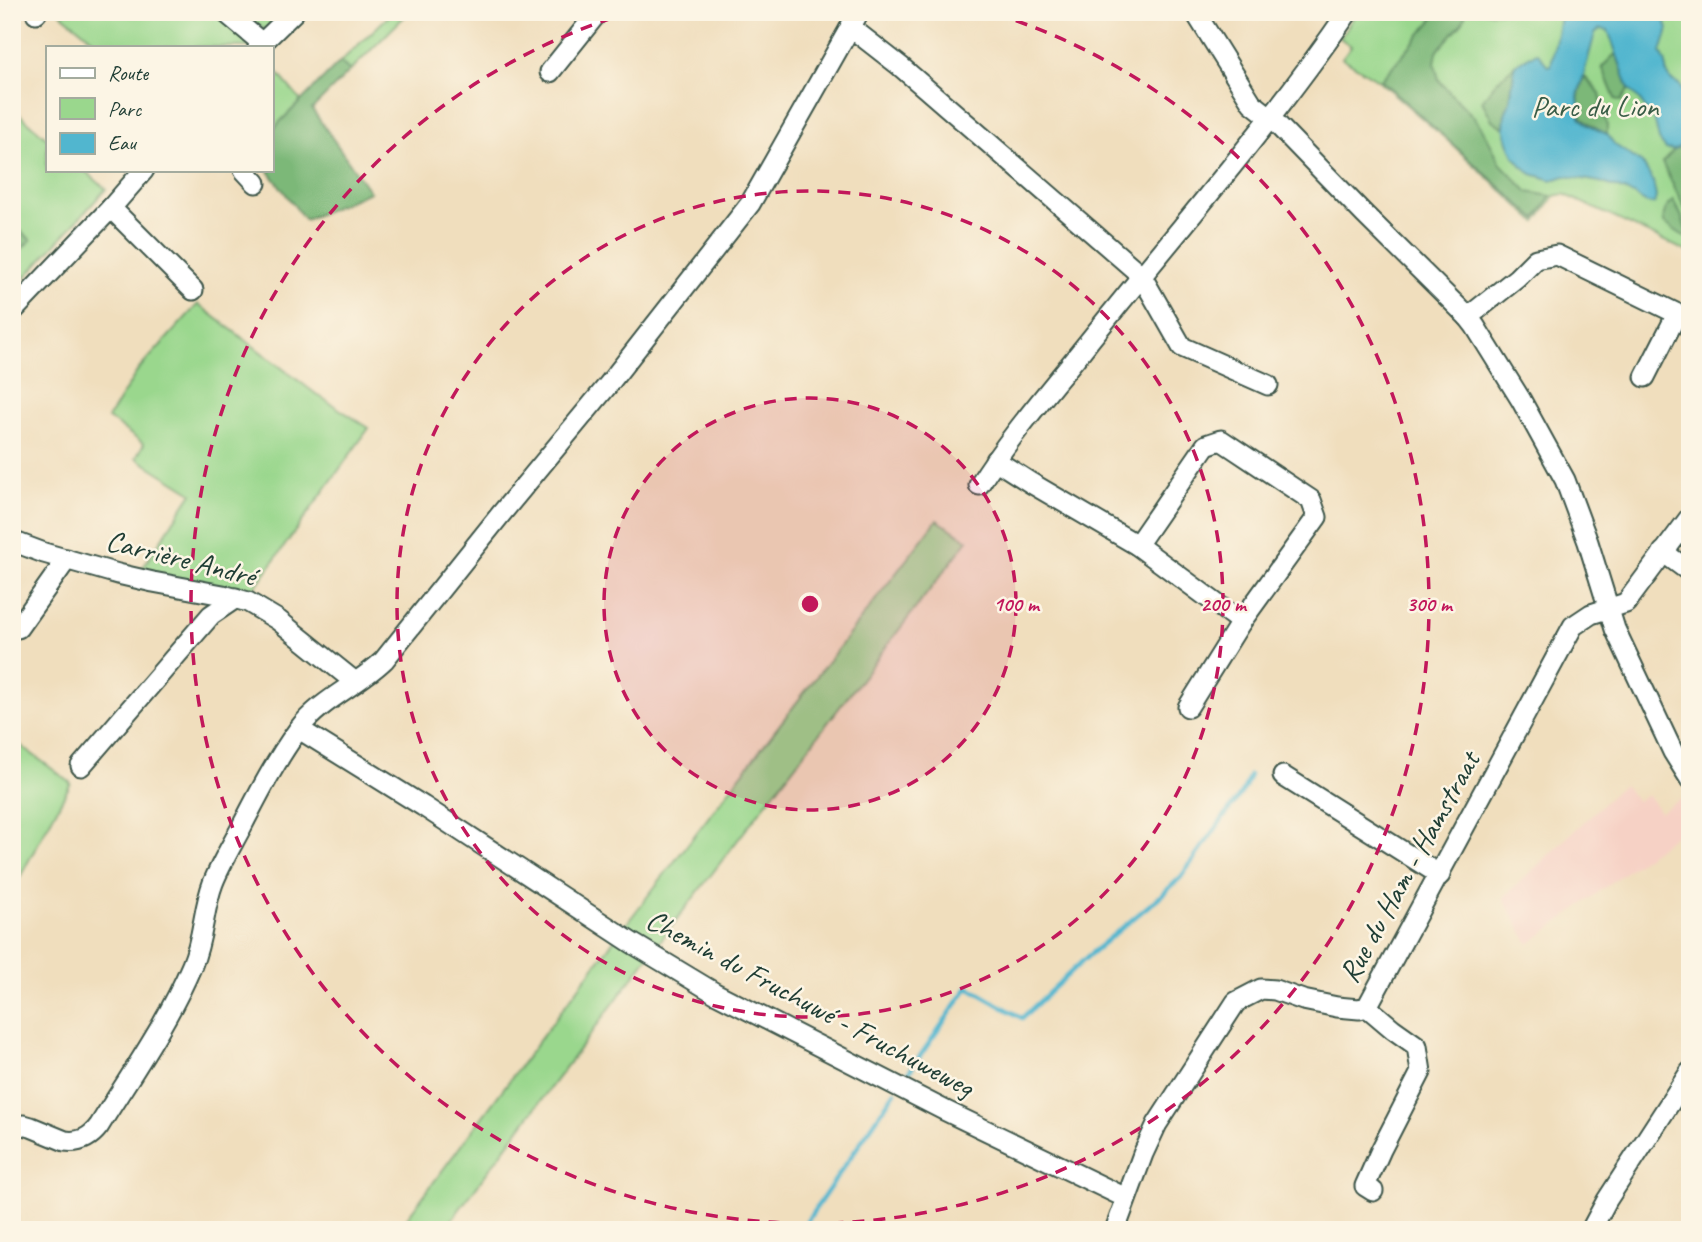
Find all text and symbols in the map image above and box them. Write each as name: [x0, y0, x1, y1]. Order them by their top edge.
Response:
legend: [46, 46, 273, 172]
text: Route: [108, 60, 149, 86]
park label: Parc du Lion: [1531, 87, 1660, 125]
text: Parc: [108, 96, 143, 122]
text: Eau: [108, 130, 137, 156]
street label: Carrière André: [102, 521, 264, 596]
text: 100 m: [993, 591, 1041, 617]
text: 200 m: [1200, 591, 1248, 617]
text: 300 m: [1406, 591, 1454, 617]
centre of rings: [798, 592, 822, 616]
street label: Rue du Ham - Hamstraat: [1330, 742, 1490, 989]
street label: Chemin du Fruchuwé - Fruchuweweg: [640, 900, 982, 1107]

